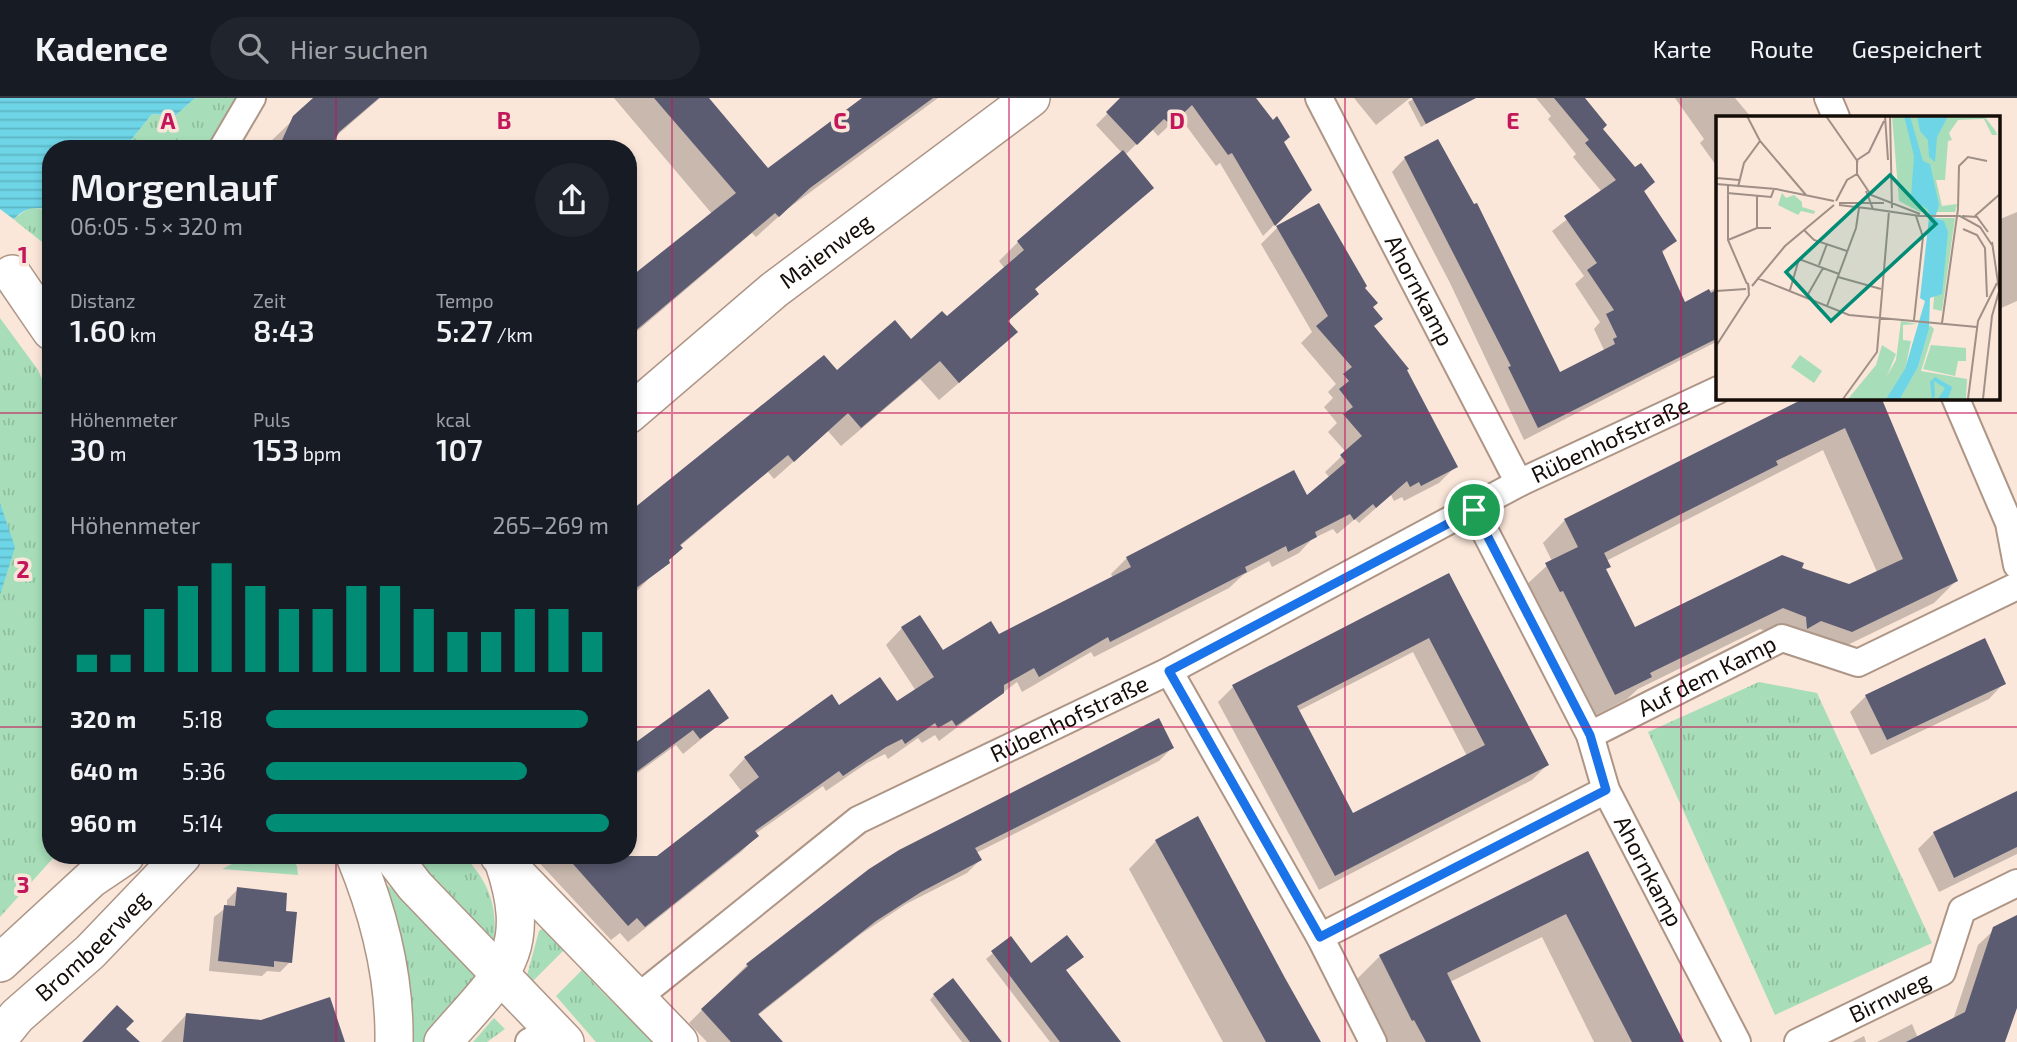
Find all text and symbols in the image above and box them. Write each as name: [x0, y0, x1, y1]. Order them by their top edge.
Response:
search box: [210, 17, 700, 80]
text: Kadence: [35, 28, 168, 68]
icon: search: [234, 29, 272, 67]
text: Hier suchen: [290, 33, 428, 64]
text: Karte: [1653, 34, 1712, 63]
text: Route: [1750, 34, 1814, 63]
text: Gespeichert: [1852, 34, 1982, 63]
text: A: [160, 106, 176, 134]
text: B: [497, 106, 511, 134]
text: C: [833, 106, 847, 134]
text: D: [1169, 106, 1185, 134]
text: E: [1506, 106, 1520, 134]
inset map: [1716, 116, 2000, 399]
text: Morgenlauf: [70, 163, 277, 209]
button: share: [535, 163, 609, 237]
street label: Maienweg: [774, 207, 877, 294]
text: 06:05 · 5 × 320 m: [70, 212, 243, 240]
street label: Ahornkamp: [1380, 230, 1460, 350]
text: 1: [18, 240, 28, 268]
text: Distanz: [70, 289, 135, 312]
text: Zeit: [253, 289, 286, 312]
text: Tempo: [436, 289, 494, 312]
text: 1.60: [70, 312, 126, 348]
text: 8:43: [253, 312, 315, 348]
text: 5:27: [436, 312, 493, 348]
text: km: [126, 323, 156, 346]
text: /km: [493, 323, 533, 346]
street label: Rübenhofstraße: [1526, 390, 1694, 488]
text: Höhenmeter: [70, 408, 178, 431]
text: Puls: [253, 408, 290, 431]
text: kcal: [436, 408, 471, 431]
text: 30: [70, 431, 105, 467]
text: 153: [253, 431, 299, 467]
text: 107: [436, 431, 483, 467]
text: m: [105, 442, 126, 465]
text: bpm: [299, 442, 341, 465]
pin: [1444, 480, 1504, 540]
icon: arrive: [1455, 491, 1493, 529]
text: Höhenmeter: [70, 511, 200, 539]
text: 265–269 m: [492, 511, 609, 539]
text: 2: [16, 555, 30, 583]
street label: Auf dem Kamp: [1633, 628, 1780, 722]
street label: Rübenhofstraße: [985, 668, 1152, 768]
text: 320 m: [70, 705, 136, 733]
text: 5:18: [182, 705, 223, 733]
text: 640 m: [70, 757, 138, 785]
text: 5:36: [182, 757, 226, 785]
text: 960 m: [70, 809, 137, 837]
text: 5:14: [182, 809, 223, 837]
street label: Ahornkamp: [1609, 811, 1690, 931]
text: 3: [16, 870, 30, 898]
street label: Brombeerweg: [29, 884, 155, 1007]
street label: Birnweg: [1844, 965, 1935, 1028]

